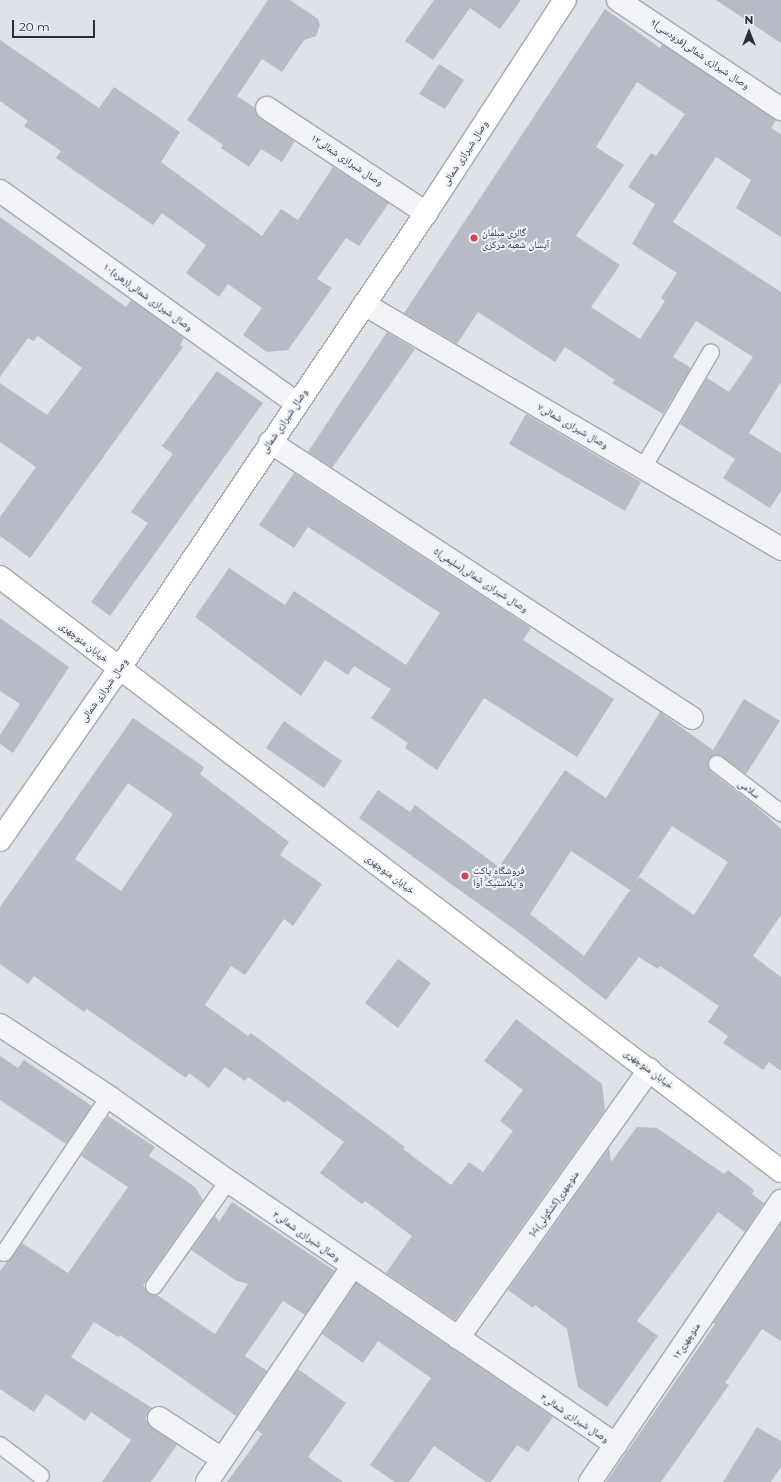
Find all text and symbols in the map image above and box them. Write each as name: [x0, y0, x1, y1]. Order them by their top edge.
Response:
scale bar: [14, 12, 97, 38]
north arrow: [729, 12, 769, 52]
text: N: [745, 13, 753, 27]
street label: ۹وصال شیرازی شمالی(فرودسی): [648, 16, 752, 92]
text: 20 m: [19, 19, 50, 34]
street label: وصال شیرازی شمالی: [440, 118, 490, 188]
street label: ۱۲وصال شیرازی شمالی: [309, 132, 385, 188]
place label: گالری مبلمان آیسان شعبه مرکزی: [482, 226, 549, 250]
marker: گالری مبلمان آیسان شعبه مرکزی: [469, 233, 479, 243]
street label: ۱۰وصال شیرازی شمالی(زهره): [101, 260, 195, 334]
street label: وصال شیرازی شمالی: [258, 387, 310, 455]
street label: وصال شیرازی شمالی۷: [536, 401, 610, 451]
street label: ۵وصال شیرازی شمالی(سلیمی): [432, 545, 530, 615]
street label: خیابان منوچهری: [57, 619, 111, 665]
street label: وصال شیرازی شمالی: [78, 656, 130, 724]
street label: سلامی: [736, 777, 762, 801]
street label: خیابان منوچهری: [363, 852, 417, 896]
place label: فروشگاه پاکت و پلاستیک آوا: [473, 864, 525, 888]
marker: فروشگاه پاکت و پلاستیک آوا: [460, 871, 470, 881]
street label: خیابان منوچهری: [622, 1047, 676, 1091]
street label: 14منوچهری(کشکولی): [527, 1168, 581, 1240]
street label: وصال شیرازی شمالی۳: [271, 1208, 343, 1264]
street label: منوچهری۱۲: [669, 1320, 703, 1362]
street label: وصال شیرازی شمالی۳: [539, 1391, 611, 1445]

